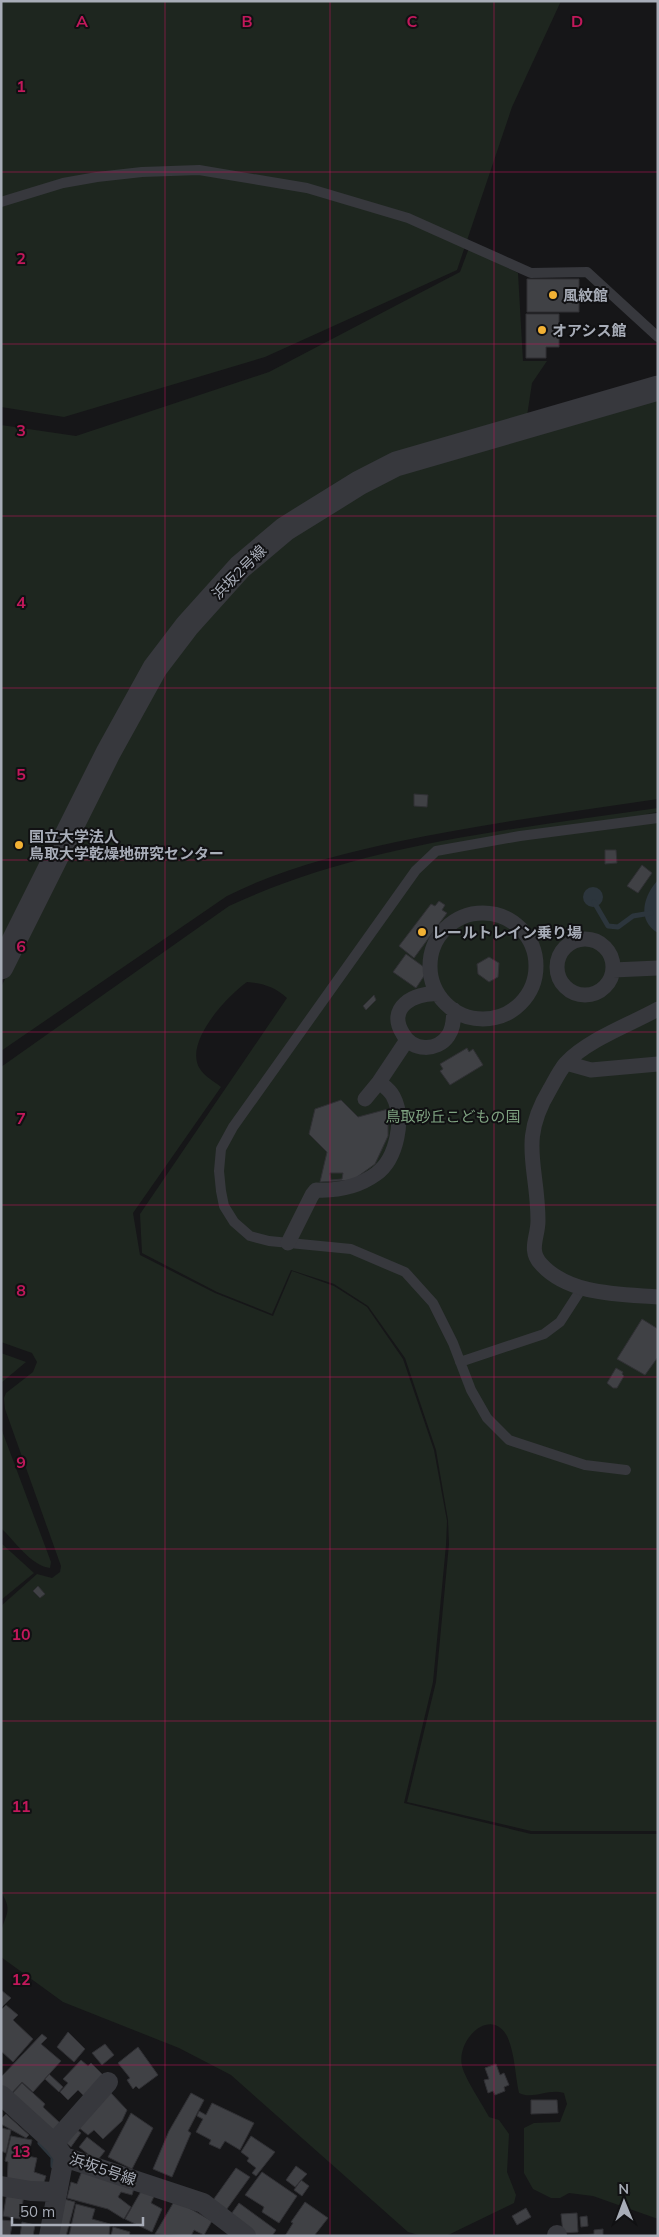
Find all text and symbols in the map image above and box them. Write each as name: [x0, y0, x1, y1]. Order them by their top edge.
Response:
text: A: [76, 11, 88, 31]
text: B: [241, 11, 253, 31]
text: C: [407, 11, 418, 31]
text: D: [571, 11, 583, 31]
text: 1: [16, 76, 26, 96]
text: 2: [16, 248, 26, 268]
place label: 風紋館: [563, 286, 608, 305]
marker: 風紋館: [547, 289, 559, 301]
place label: オアシス館: [552, 321, 626, 340]
marker: オアシス館: [536, 324, 548, 336]
text: 3: [16, 420, 26, 440]
street label: 浜坂2号線: [208, 541, 270, 603]
text: 4: [16, 592, 26, 612]
text: 5: [16, 764, 26, 784]
place label: 国立大学法人 鳥取大学乾燥地研究センター: [29, 827, 224, 863]
marker: 国立大学法人 鳥取大学乾燥地研究センター: [13, 839, 25, 851]
place label: レールトレイン乗り場: [432, 923, 582, 942]
marker: レールトレイン乗り場: [416, 926, 428, 938]
text: 6: [16, 936, 26, 956]
park label: 鳥取砂丘こどもの国: [385, 1107, 521, 1126]
text: 7: [16, 1108, 26, 1128]
text: 8: [16, 1280, 26, 1300]
text: 9: [16, 1452, 26, 1472]
text: 10: [11, 1624, 31, 1644]
text: 11: [11, 1796, 31, 1816]
text: 12: [11, 1969, 31, 1989]
text: 13: [11, 2141, 31, 2161]
street label: 浜坂5号線: [67, 2149, 139, 2189]
north arrow: [599, 2177, 649, 2227]
text: N: [618, 2180, 629, 2198]
scale bar: [12, 2194, 144, 2226]
text: 50 m: [20, 2202, 55, 2221]

